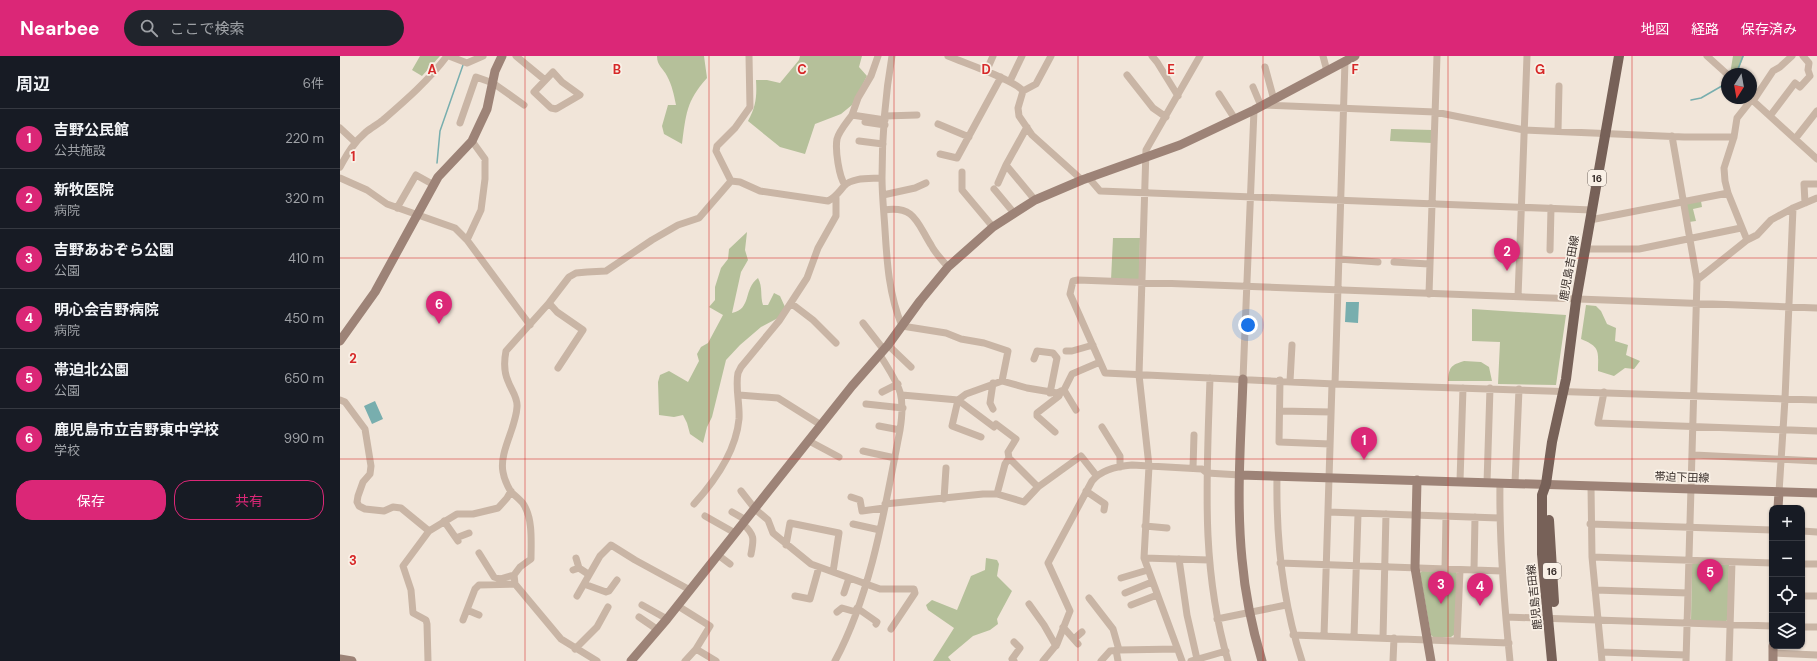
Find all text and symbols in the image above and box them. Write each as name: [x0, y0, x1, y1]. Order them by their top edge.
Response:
search box: [124, 10, 404, 46]
text: Nearbee: [20, 16, 100, 41]
icon: search: [138, 17, 160, 39]
text: ここで検索: [170, 19, 245, 39]
text: 地図: [1641, 20, 1669, 38]
text: 経路: [1691, 20, 1719, 38]
text: 保存済み: [1741, 20, 1797, 38]
text: A: [427, 61, 437, 78]
text: B: [613, 61, 621, 78]
text: C: [797, 61, 807, 78]
text: D: [981, 61, 991, 78]
text: E: [1167, 61, 1175, 78]
text: F: [1351, 61, 1359, 78]
text: G: [1535, 61, 1545, 78]
north arrow: [1721, 68, 1757, 104]
text: 周辺: [16, 73, 50, 95]
text: 6件: [303, 75, 324, 92]
text: 吉野公民館: [54, 120, 129, 140]
text: 1: [27, 130, 31, 147]
text: 220 m: [285, 130, 324, 147]
text: 公共施設: [54, 142, 106, 159]
text: 1: [351, 148, 355, 165]
road number: 16: [1588, 170, 1606, 186]
text: 新牧医院: [54, 180, 114, 200]
text: 2: [25, 190, 33, 207]
text: 320 m: [285, 190, 324, 207]
text: 病院: [54, 202, 80, 219]
street label: 鹿児島吉田線: [1556, 234, 1582, 302]
pin: 2: [1494, 238, 1520, 271]
text: 吉野あおぞら公園: [54, 240, 174, 260]
text: 3: [25, 250, 33, 267]
text: 410 m: [288, 250, 324, 267]
text: 公園: [54, 262, 80, 279]
pin: 6: [426, 291, 452, 324]
text: 明心会吉野病院: [54, 300, 159, 320]
text: 4: [25, 310, 33, 327]
text: 450 m: [284, 310, 324, 327]
your location: [1238, 315, 1258, 335]
text: 病院: [54, 322, 80, 339]
text: 2: [349, 350, 357, 367]
text: 帯迫北公園: [54, 360, 129, 380]
text: 5: [25, 370, 33, 387]
text: 650 m: [284, 370, 324, 387]
text: 公園: [54, 382, 80, 399]
text: 鹿児島市立吉野東中学校: [54, 420, 219, 440]
pin: 1: [1351, 427, 1377, 460]
text: 6: [25, 430, 33, 447]
text: 990 m: [284, 430, 324, 447]
text: 学校: [54, 442, 80, 459]
street label: 帯迫下田線: [1654, 469, 1710, 485]
button: 保存: [16, 480, 166, 520]
button: 共有: [174, 480, 324, 520]
map controls: [1769, 505, 1805, 649]
button: +: [1769, 505, 1805, 541]
button: −: [1769, 541, 1805, 577]
text: 3: [349, 552, 357, 569]
pin: 5: [1697, 559, 1723, 592]
street label: 鹿児島吉田線: [1524, 563, 1544, 631]
road number: 16: [1543, 563, 1561, 579]
pin: 3: [1428, 571, 1454, 604]
pin: 4: [1467, 573, 1493, 606]
button: locate: [1769, 577, 1805, 613]
button: layers: [1769, 613, 1805, 649]

